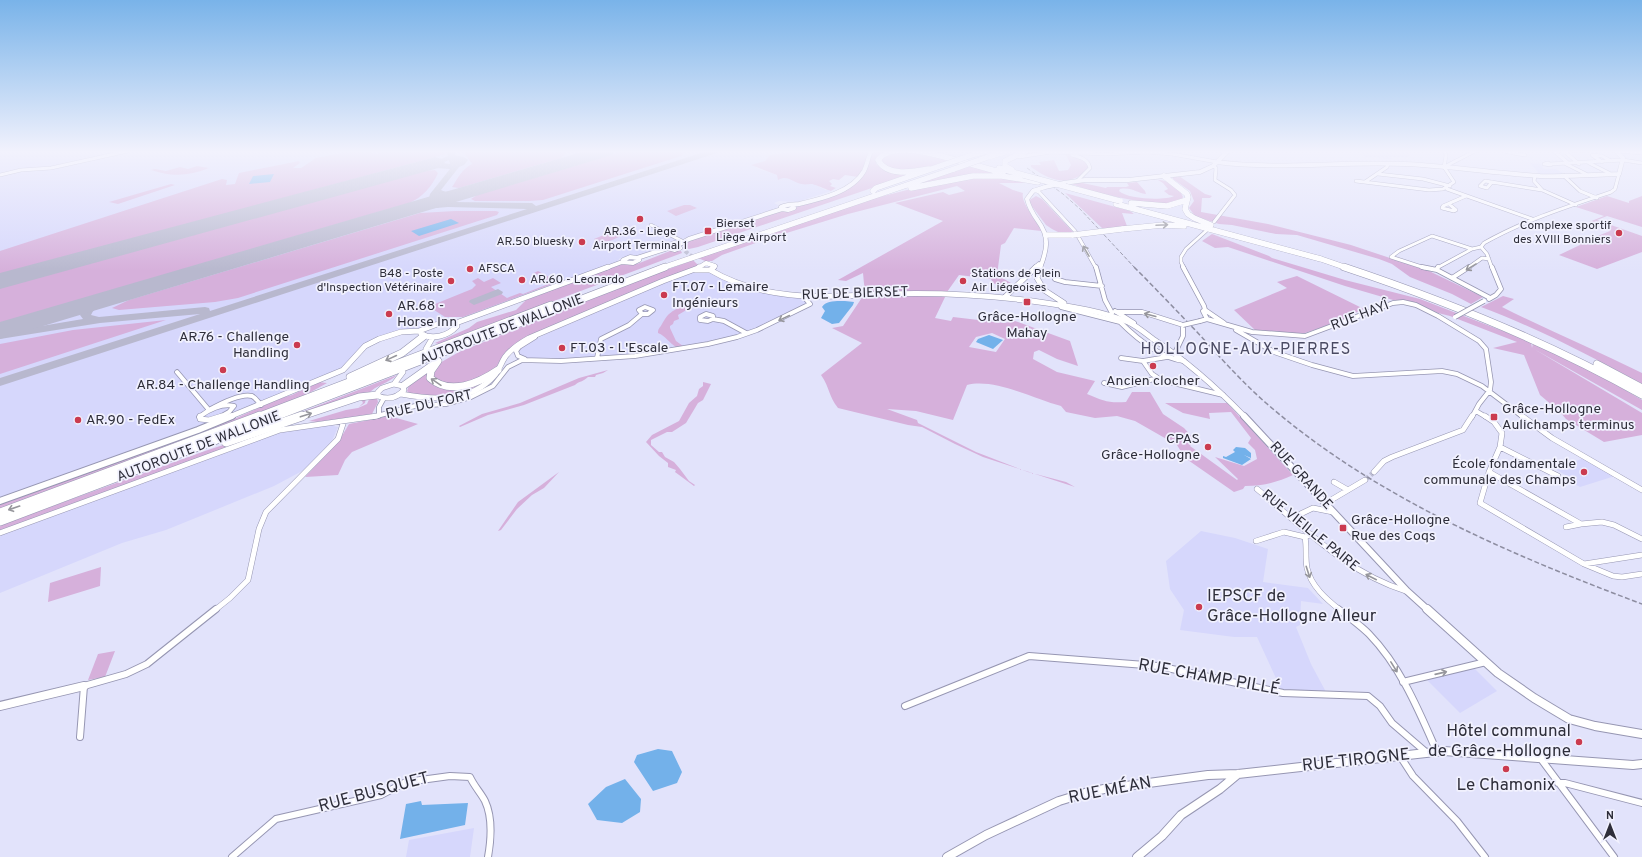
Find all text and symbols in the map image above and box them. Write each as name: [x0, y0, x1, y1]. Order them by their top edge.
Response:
marker: AR.36 - Liege Airport Terminal 1: [635, 214, 645, 224]
place label: Bierset Liège Airport: [716, 216, 787, 246]
place label: Complexe sportif des XVIII Bonniers: [1513, 218, 1611, 248]
one-way arrow: [1155, 222, 1168, 229]
place label: AR.36 - Liege Airport Terminal 1: [592, 224, 688, 254]
marker: Bierset Liège Airport: [703, 226, 713, 236]
marker: Complexe sportif des XVIII Bonniers: [1614, 228, 1624, 238]
place label: AR.50 bluesky: [497, 234, 574, 250]
marker: AR.50 bluesky: [577, 237, 587, 247]
one-way arrow: [1082, 245, 1090, 257]
place label: AFSCA: [478, 261, 515, 277]
one-way arrow: [1465, 263, 1477, 271]
marker: AFSCA: [465, 264, 475, 274]
place label: B48 - Poste d'Inspection Vétérinaire: [317, 266, 443, 296]
place label: Stations de Plein Air Liégeoises: [971, 266, 1061, 296]
place label: AR.60 - Leonardo: [530, 272, 625, 288]
marker: AR.60 - Leonardo: [517, 275, 527, 285]
marker: B48 - Poste d'Inspection Vétérinaire: [446, 276, 456, 286]
marker: Stations de Plein Air Liégeoises: [958, 276, 968, 286]
place label: FT.07 - Lemaire Ingénieurs: [672, 279, 768, 312]
street label: RUE DE BIERSET: [801, 284, 909, 304]
marker: FT.07 - Lemaire Ingénieurs: [659, 290, 669, 300]
street label: AUTOROUTE DE WALLONIE: [418, 291, 586, 369]
street label: RUE HAYÎ: [1328, 296, 1392, 335]
marker: Grâce-Hollogne Mahay: [1022, 297, 1032, 307]
place label: AR.68 - Horse Inn: [397, 298, 457, 331]
marker: AR.68 - Horse Inn: [384, 309, 394, 319]
place label: Grâce-Hollogne Mahay: [978, 309, 1077, 342]
one-way arrow: [1144, 310, 1157, 318]
one-way arrow: [779, 315, 791, 322]
place label: AR.76 - Challenge Handling: [179, 329, 289, 362]
marker: AR.76 - Challenge Handling: [292, 340, 302, 350]
place label: FT.03 - L'Escale: [570, 340, 668, 357]
district label: HOLLOGNE-AUX-PIERRES: [1141, 340, 1351, 360]
marker: FT.03 - L'Escale: [557, 343, 567, 353]
one-way arrow: [386, 355, 398, 362]
marker: Ancien clocher: [1148, 361, 1158, 371]
marker: AR.84 - Challenge Handling: [218, 365, 228, 375]
place label: Ancien clocher: [1106, 373, 1201, 390]
place label: AR.84 - Challenge Handling: [136, 377, 310, 394]
one-way arrow: [431, 377, 442, 386]
street label: RUE DU FORT: [384, 387, 474, 423]
place label: Grâce-Hollogne Aulichamps terminus: [1502, 401, 1635, 434]
street label: AUTOROUTE DE WALLONIE: [115, 408, 283, 486]
one-way arrow: [299, 411, 312, 418]
place label: AR.90 - FedEx: [86, 412, 175, 429]
marker: Grâce-Hollogne Aulichamps terminus: [1489, 412, 1499, 422]
marker: AR.90 - FedEx: [73, 415, 83, 425]
place label: CPAS Grâce-Hollogne: [1101, 431, 1200, 464]
street label: RUE GRANDE: [1266, 438, 1336, 514]
marker: CPAS Grâce-Hollogne: [1203, 442, 1213, 452]
place label: École fondamentale communale des Champs: [1423, 455, 1576, 489]
marker: École fondamentale communale des Champs: [1579, 467, 1589, 477]
street label: RUE VIEILLE PAIRE: [1258, 486, 1362, 576]
one-way arrow: [8, 505, 21, 512]
place label: Grâce-Hollogne Rue des Coqs: [1351, 512, 1450, 545]
marker: Grâce-Hollogne Rue des Coqs: [1338, 523, 1348, 533]
one-way arrow: [1305, 565, 1312, 578]
one-way arrow: [1365, 573, 1377, 581]
place label: IEPSCF de Grâce-Hollogne Alleur: [1207, 586, 1377, 628]
marker: IEPSCF de Grâce-Hollogne Alleur: [1194, 602, 1204, 612]
street label: RUE CHAMP PILLÉ: [1136, 654, 1282, 701]
one-way arrow: [1391, 661, 1399, 673]
one-way arrow: [1434, 669, 1447, 677]
place label: Hôtel communal de Grâce-Hollogne: [1428, 721, 1571, 763]
marker: Hôtel communal de Grâce-Hollogne: [1574, 737, 1584, 747]
street label: RUE TIROGNE: [1301, 744, 1411, 778]
marker: Le Chamonix: [1501, 764, 1511, 774]
street label: RUE BUSQUET: [316, 768, 432, 818]
street label: RUE MÉAN: [1066, 771, 1153, 810]
place label: Le Chamonix: [1456, 775, 1556, 797]
north arrow: [1590, 805, 1630, 845]
text: N: [1606, 809, 1614, 823]

